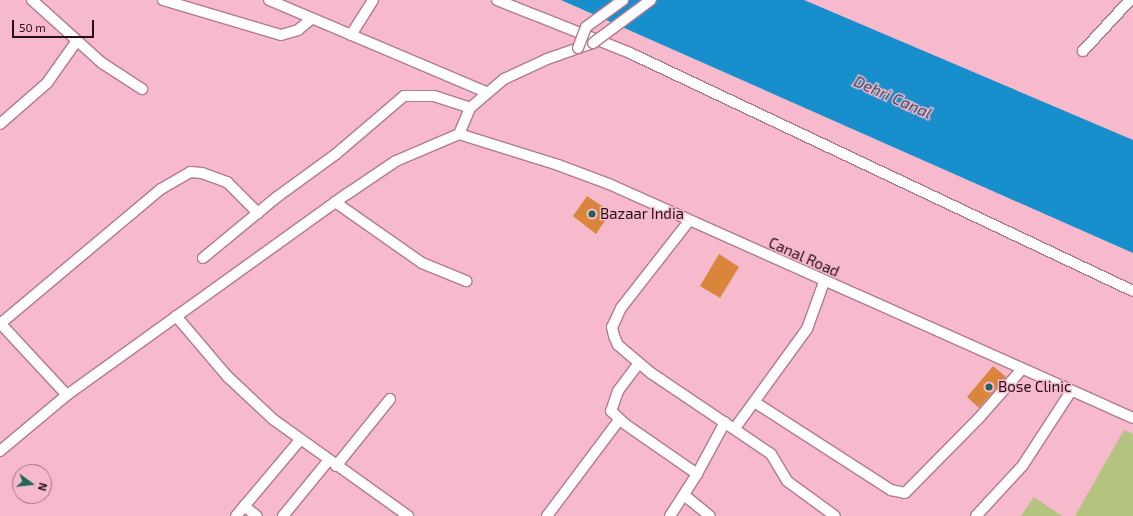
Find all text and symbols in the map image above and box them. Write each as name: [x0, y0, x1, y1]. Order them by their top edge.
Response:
scale bar: [14, 12, 96, 38]
text: 50 m: [19, 20, 46, 34]
water label: Dehri Canal: [851, 71, 935, 123]
place label: Bazaar India: [600, 205, 684, 223]
marker: Bazaar India: [587, 209, 597, 219]
street label: Canal Road: [766, 233, 842, 281]
place label: Bose Clinic: [998, 378, 1071, 396]
marker: Bose Clinic: [983, 381, 995, 393]
north arrow: [12, 464, 52, 504]
text: N: [36, 481, 50, 492]

